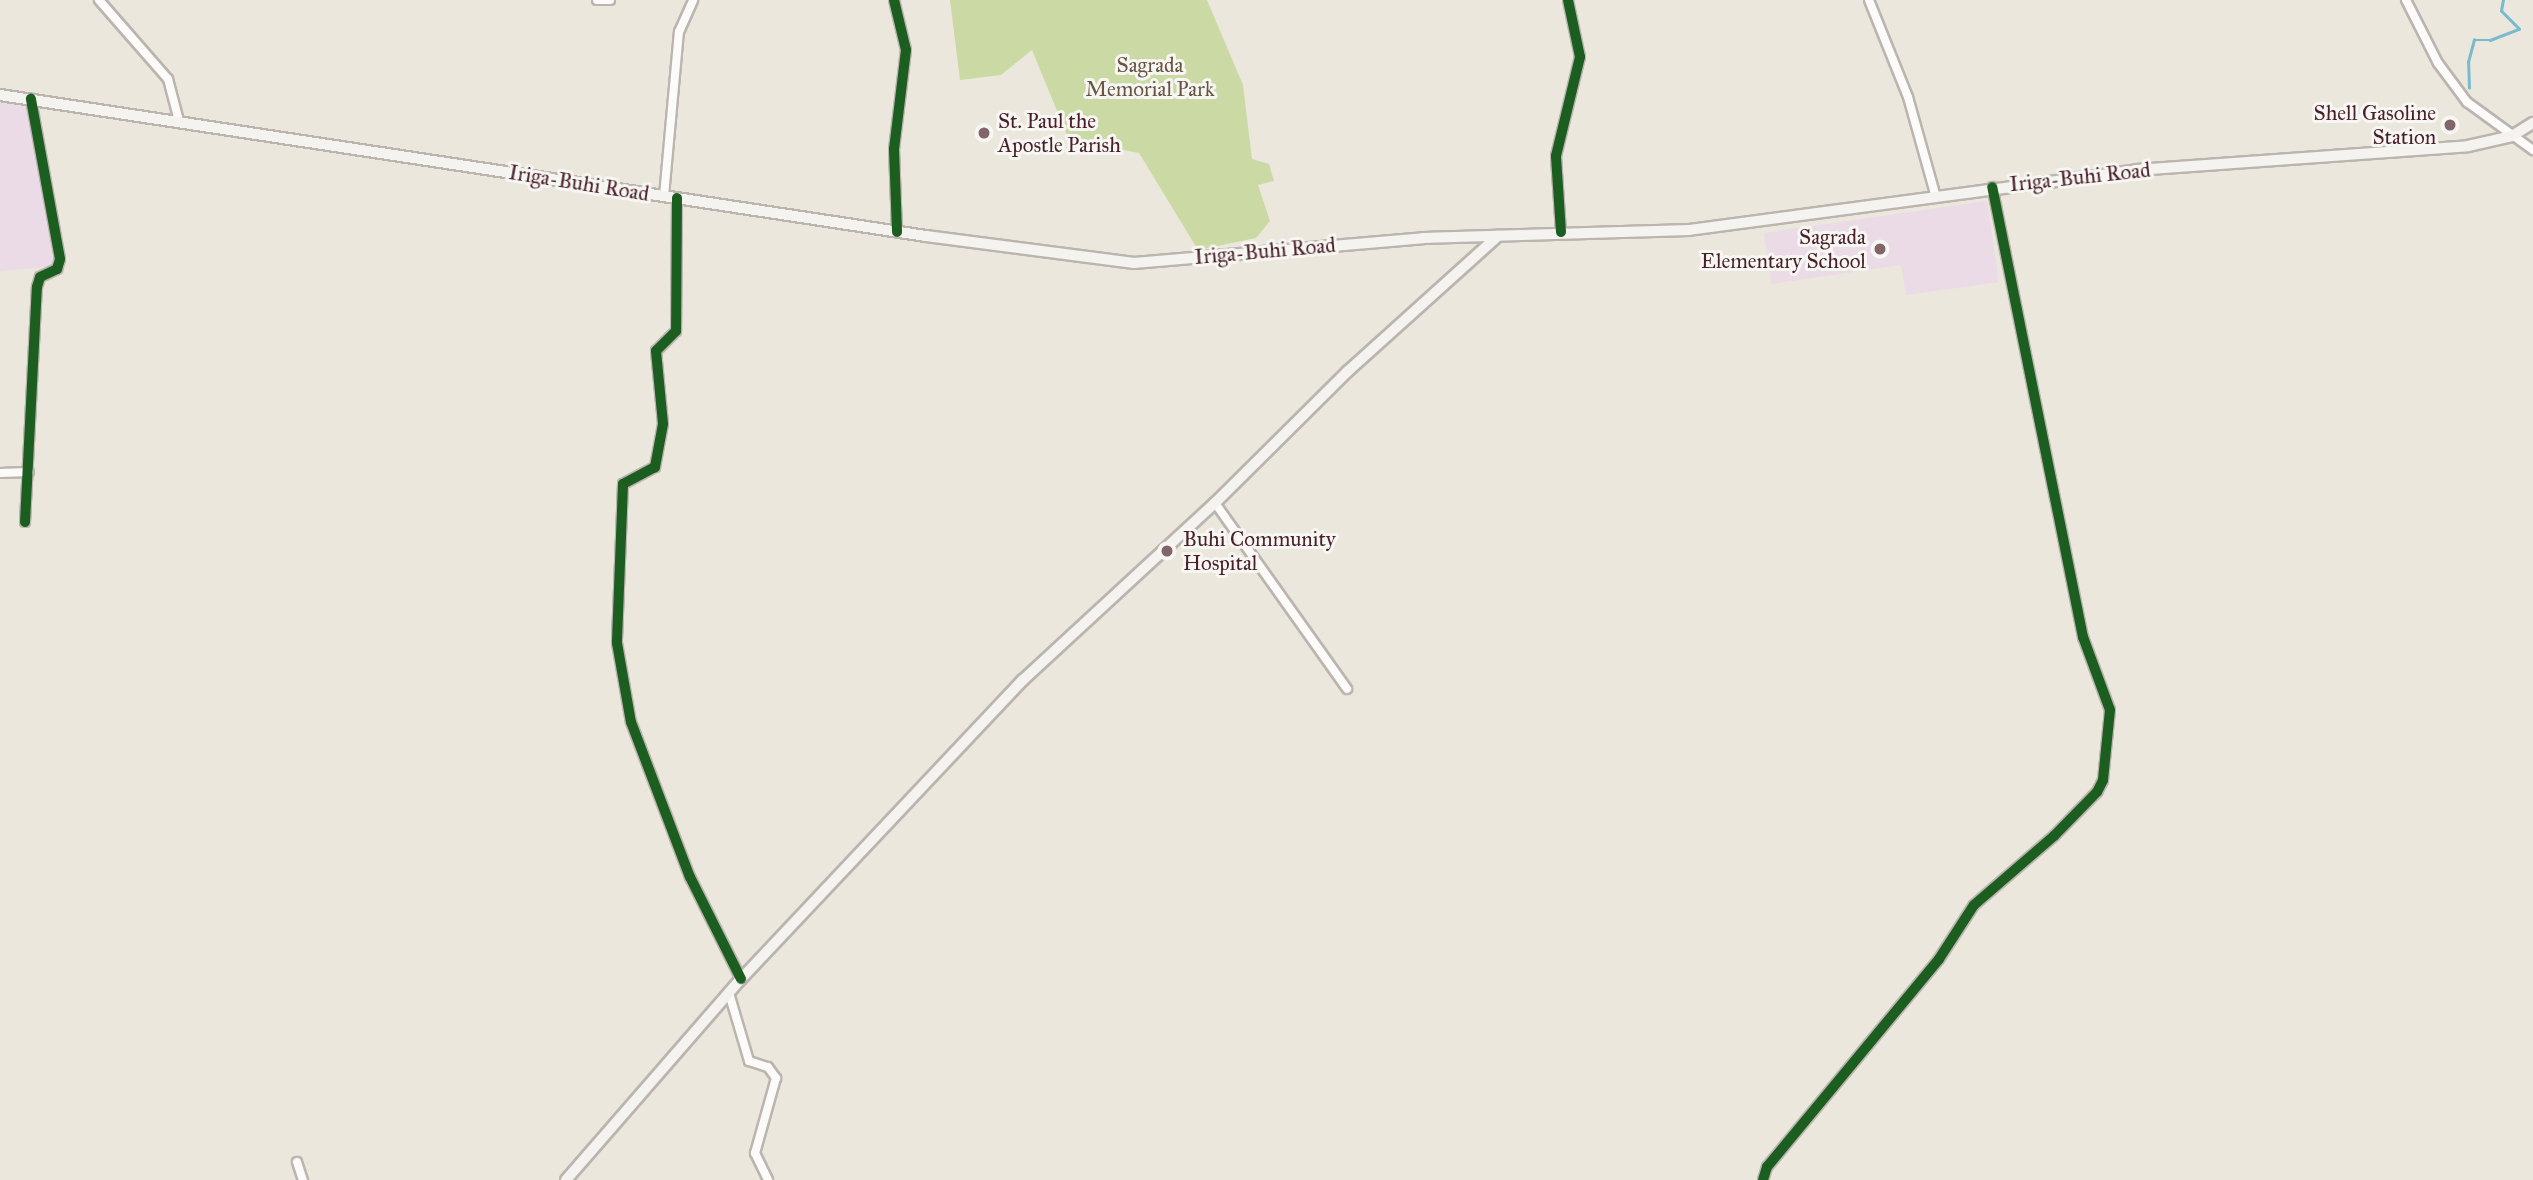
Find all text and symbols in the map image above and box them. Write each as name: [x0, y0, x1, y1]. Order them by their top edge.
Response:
park label: Sagrada Memorial Park: [1085, 52, 1215, 102]
place label: Shell Gasoline Station: [2314, 100, 2436, 150]
place label: St. Paul the Apostle Parish: [998, 108, 1121, 158]
marker: Shell Gasoline Station: [2442, 117, 2458, 133]
marker: St. Paul the Apostle Parish: [976, 125, 992, 141]
street label: Iriga-Buhi Road: [2008, 157, 2152, 197]
street label: Iriga-Buhi Road: [507, 159, 651, 207]
place label: Sagrada Elementary School: [1701, 224, 1866, 274]
street label: Iriga-Buhi Road: [1193, 232, 1337, 270]
marker: Sagrada Elementary School: [1872, 241, 1888, 257]
place label: Buhi Community Hospital: [1183, 526, 1336, 576]
marker: Buhi Community Hospital: [1157, 541, 1177, 561]

